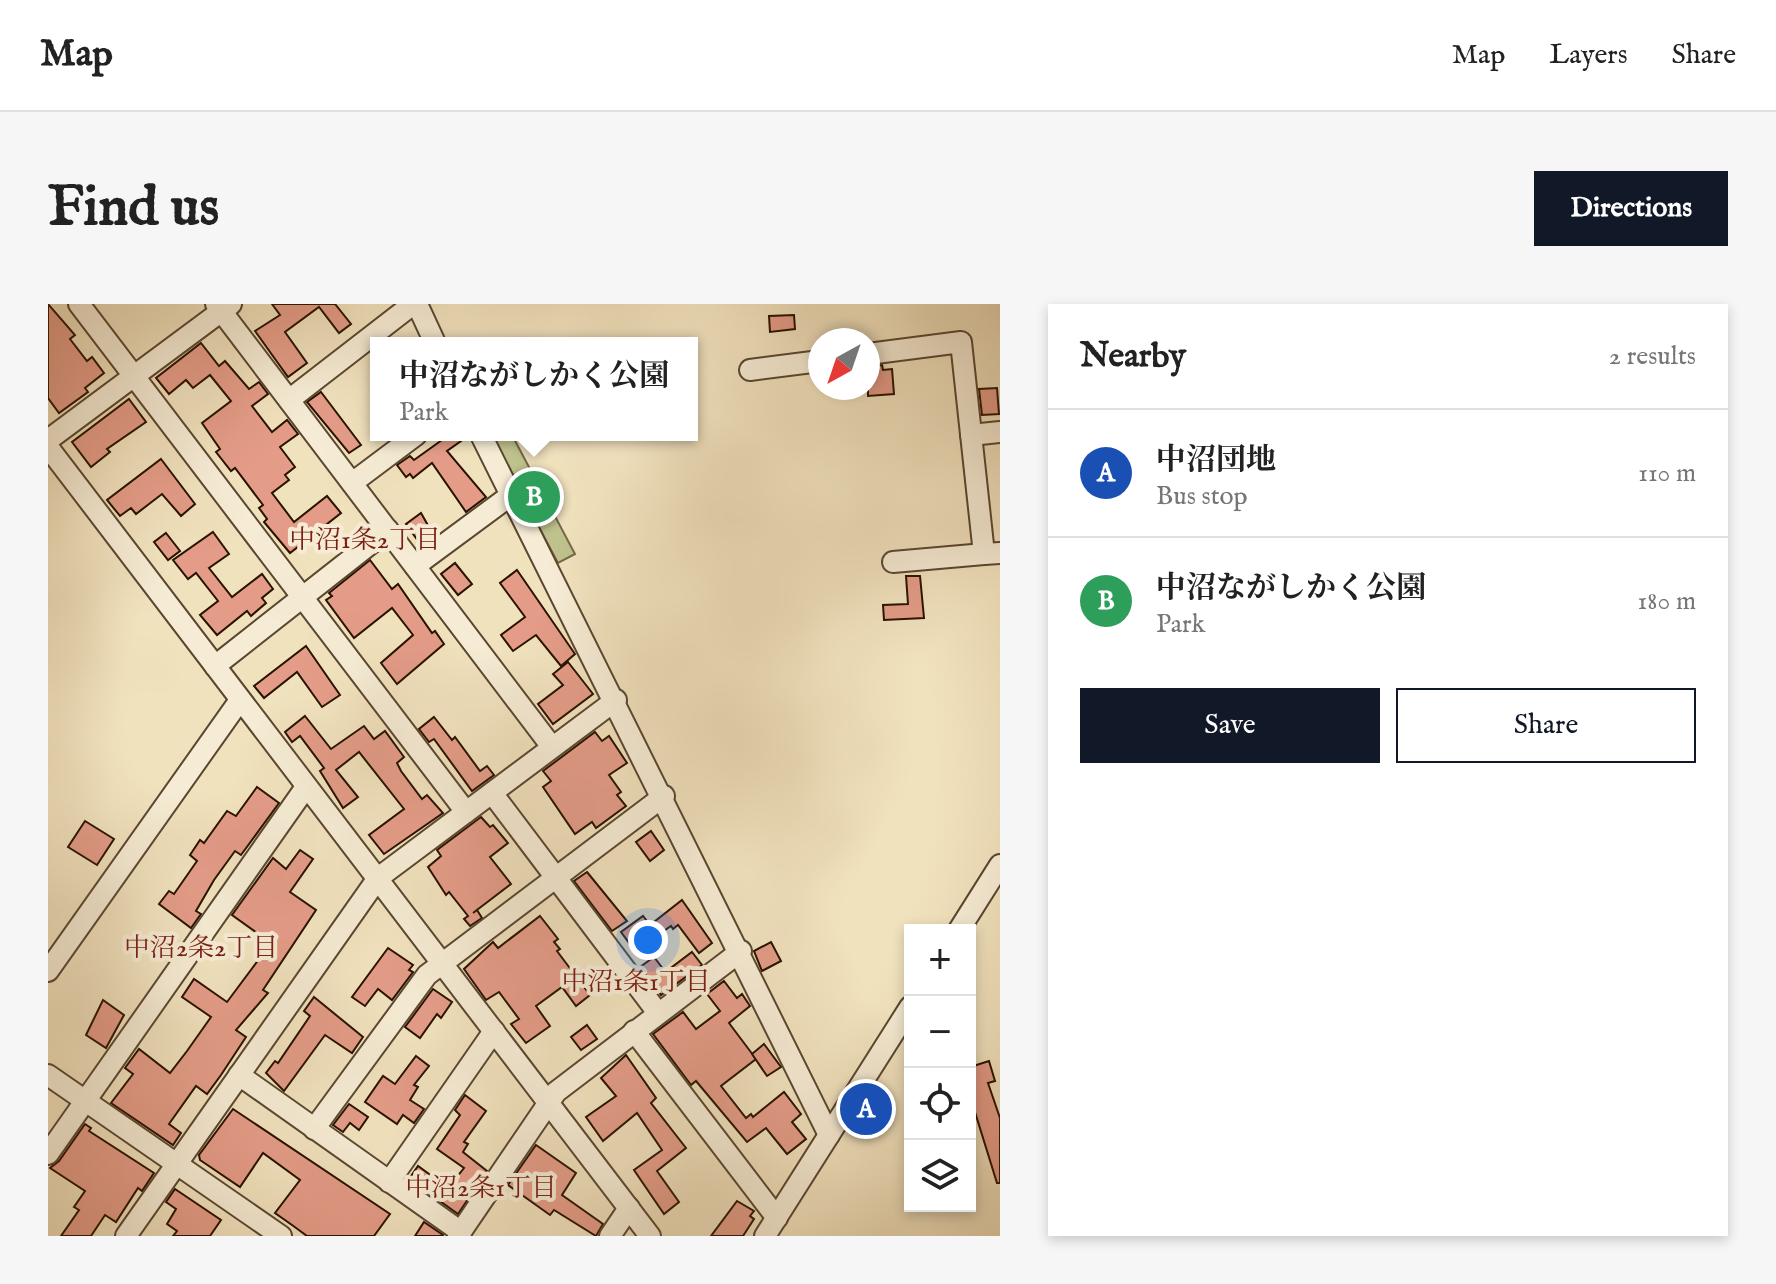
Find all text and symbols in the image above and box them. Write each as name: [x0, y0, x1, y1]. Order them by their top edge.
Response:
text: Map: [40, 31, 113, 79]
text: Map: [1452, 38, 1505, 73]
text: Layers: [1549, 38, 1628, 73]
text: Share: [1672, 38, 1736, 73]
button: Directions: [1534, 171, 1728, 246]
text: Find us: [48, 173, 219, 244]
north arrow: [808, 328, 880, 400]
text: Nearby: [1080, 335, 1186, 378]
popup: [370, 337, 698, 441]
text: 2 results: [1609, 340, 1696, 373]
text: 中沼ながしかく公園: [399, 358, 669, 396]
text: Park: [399, 396, 448, 429]
text: 中沼団地: [1156, 442, 1276, 480]
text: A: [1097, 457, 1115, 490]
text: 110 m: [1638, 457, 1696, 490]
pin: B: [508, 467, 560, 527]
text: Bus stop: [1156, 480, 1248, 513]
district label: 中沼1条2丁目: [289, 524, 441, 557]
text: 中沼ながしかく公園: [1156, 570, 1426, 608]
text: B: [1097, 585, 1115, 618]
text: 180 m: [1638, 585, 1696, 618]
text: Park: [1156, 608, 1205, 641]
button: Save: [1080, 688, 1380, 763]
button: Share: [1396, 688, 1696, 763]
your location: [628, 920, 668, 960]
map controls: [904, 924, 976, 1212]
button: +: [904, 924, 976, 996]
district label: 中沼2条2丁目: [124, 932, 278, 965]
district label: 中沼1条1丁目: [561, 966, 711, 999]
button: −: [904, 996, 976, 1068]
button: locate: [904, 1068, 976, 1140]
pin: A: [840, 1079, 892, 1139]
button: layers: [904, 1140, 976, 1212]
district label: 中沼2条1丁目: [405, 1172, 557, 1205]

